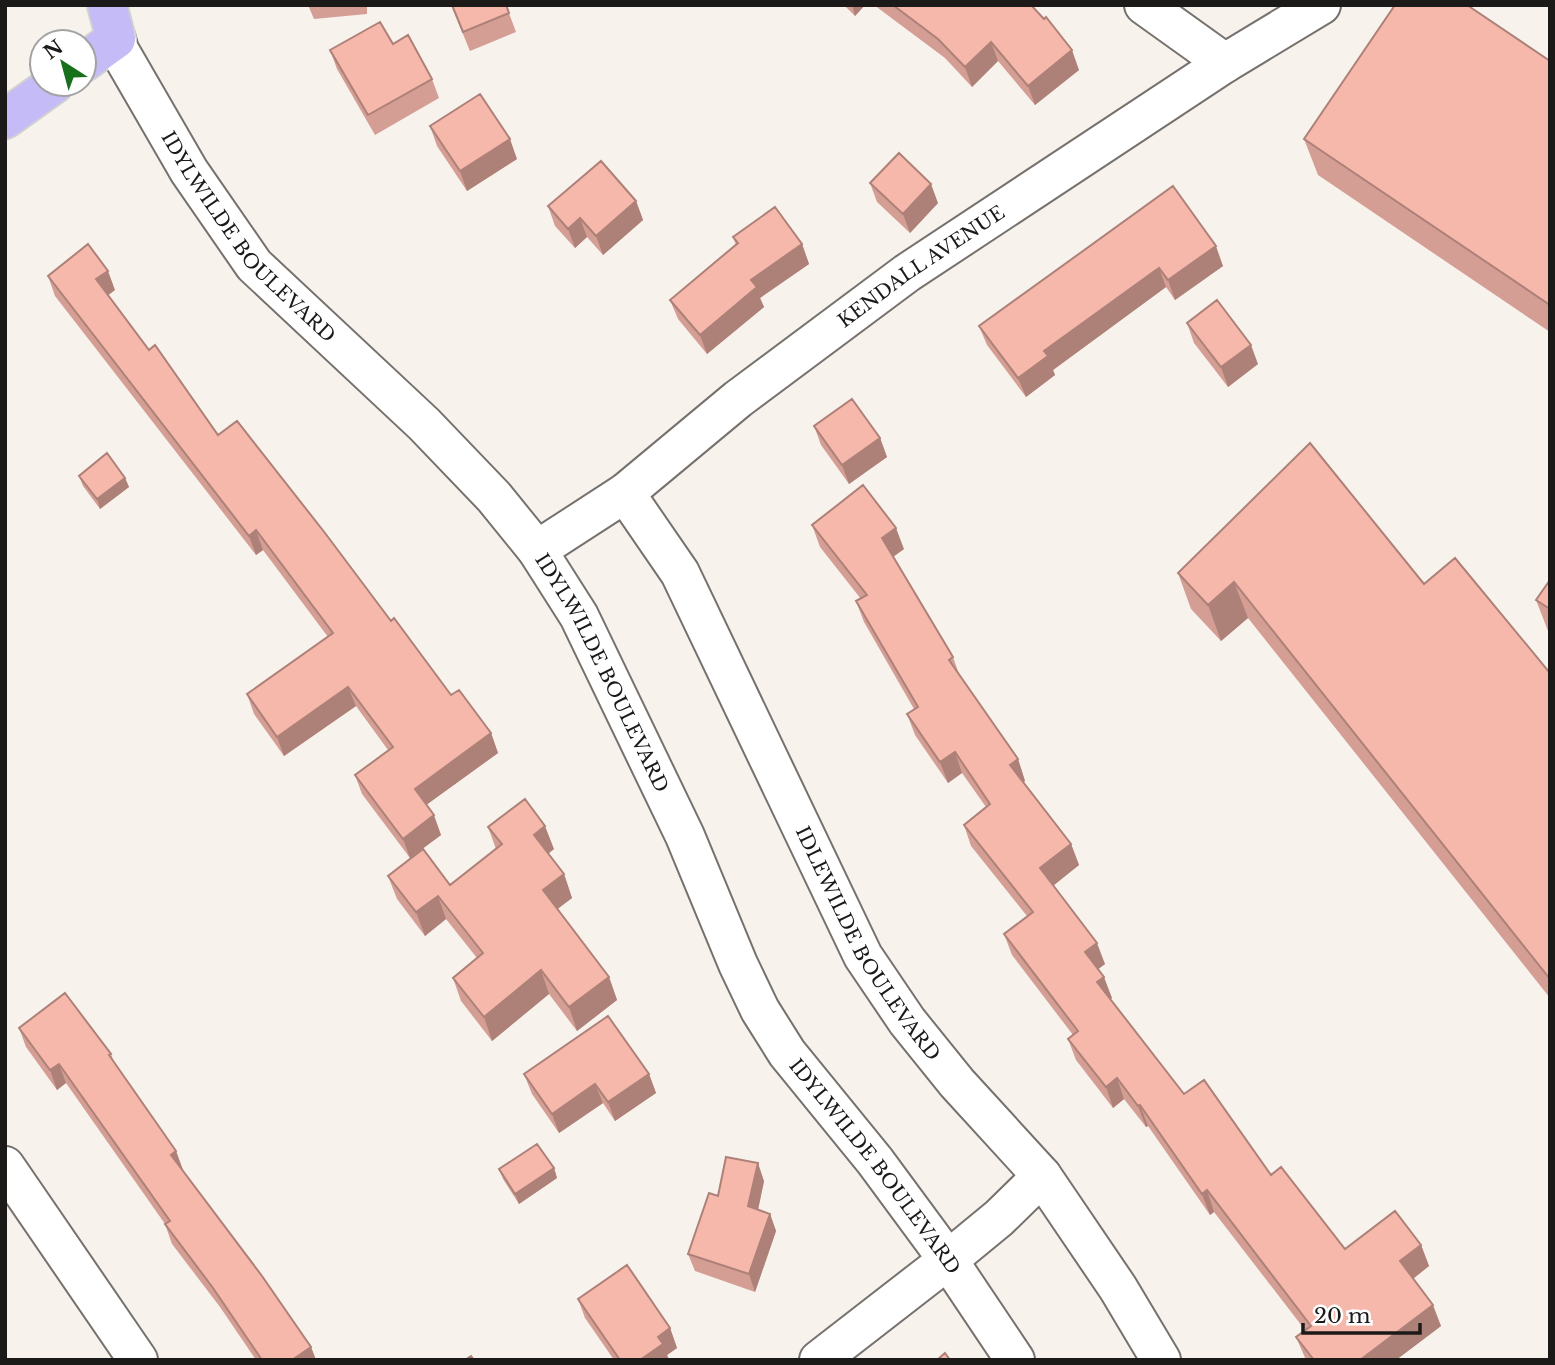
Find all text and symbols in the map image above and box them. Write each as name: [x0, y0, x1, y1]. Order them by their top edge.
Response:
north arrow: [28, 28, 98, 98]
text: N: [39, 35, 67, 64]
street label: IDYLWILDE BOULEVARD: [156, 127, 340, 347]
street label: KENDALL AVENUE: [833, 201, 1009, 333]
street label: IDYLWILDE BOULEVARD: [530, 549, 673, 796]
street label: IDLEWILDE BOULEVARD: [791, 823, 945, 1065]
street label: IDYLWILDE BOULEVARD: [784, 1054, 965, 1279]
scale bar: [1303, 1292, 1420, 1336]
text: 20 m: [1314, 1303, 1371, 1329]

